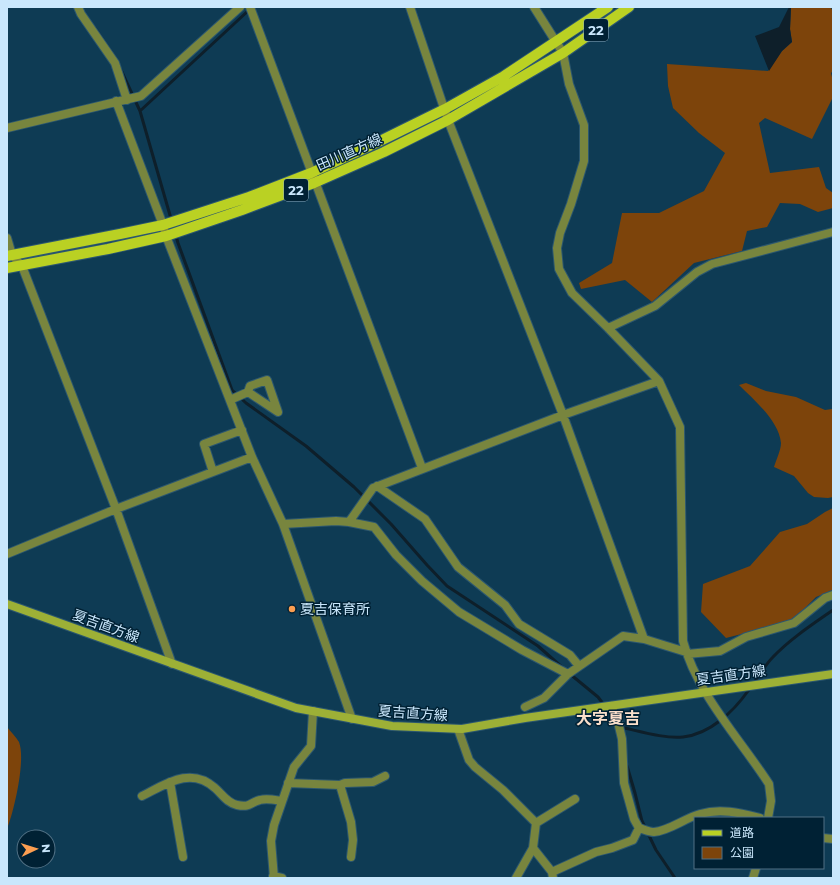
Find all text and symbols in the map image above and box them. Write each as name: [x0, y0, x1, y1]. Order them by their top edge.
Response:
road number: 22: [584, 19, 608, 41]
street label: 田川直方線: [313, 130, 385, 174]
road number: 22: [284, 179, 308, 201]
place label: 夏吉保育所: [300, 600, 370, 618]
marker: 夏吉保育所: [287, 604, 297, 614]
street label: 夏吉直方線: [70, 606, 142, 646]
street label: 夏吉直方線: [695, 661, 767, 689]
street label: 夏吉直方線: [377, 702, 449, 724]
district label: 大字夏吉: [576, 709, 640, 728]
legend: [694, 817, 824, 869]
text: 道路: [730, 825, 754, 840]
north arrow: [16, 829, 56, 869]
text: N: [39, 843, 53, 853]
text: 公園: [730, 845, 754, 860]

